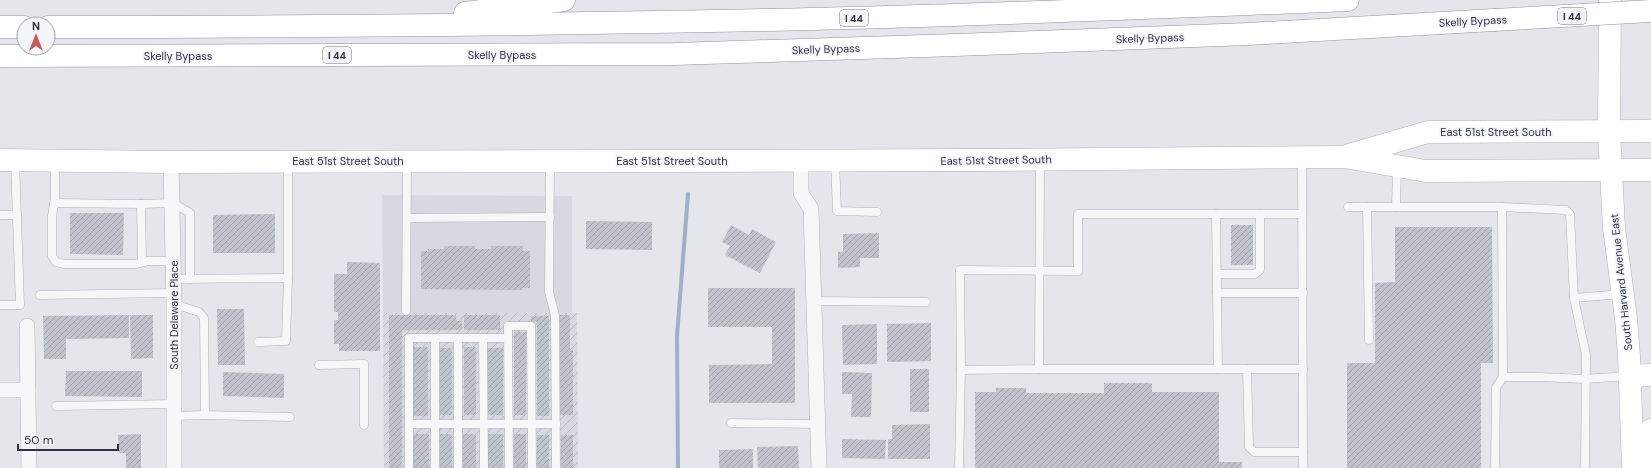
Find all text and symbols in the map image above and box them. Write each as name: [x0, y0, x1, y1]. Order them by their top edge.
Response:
road number: I 44: [1558, 8, 1586, 24]
road number: I 44: [840, 10, 868, 26]
street label: Skelly Bypass: [1438, 12, 1508, 30]
north arrow: [16, 16, 56, 56]
text: N: [32, 19, 40, 33]
street label: Skelly Bypass: [1116, 30, 1184, 46]
street label: Skelly Bypass: [792, 41, 860, 57]
road number: I 44: [323, 47, 351, 63]
street label: Skelly Bypass: [468, 48, 536, 62]
street label: Skelly Bypass: [144, 49, 212, 63]
street label: East 51st Street South: [1440, 125, 1552, 139]
street label: East 51st Street South: [940, 152, 1052, 168]
street label: East 51st Street South: [292, 154, 404, 168]
street label: East 51st Street South: [616, 154, 728, 168]
street label: South Harvard Avenue East: [1607, 213, 1635, 351]
street label: South Delaware Place: [167, 260, 181, 370]
scale bar: [18, 426, 118, 452]
text: 50 m: [24, 432, 53, 448]

